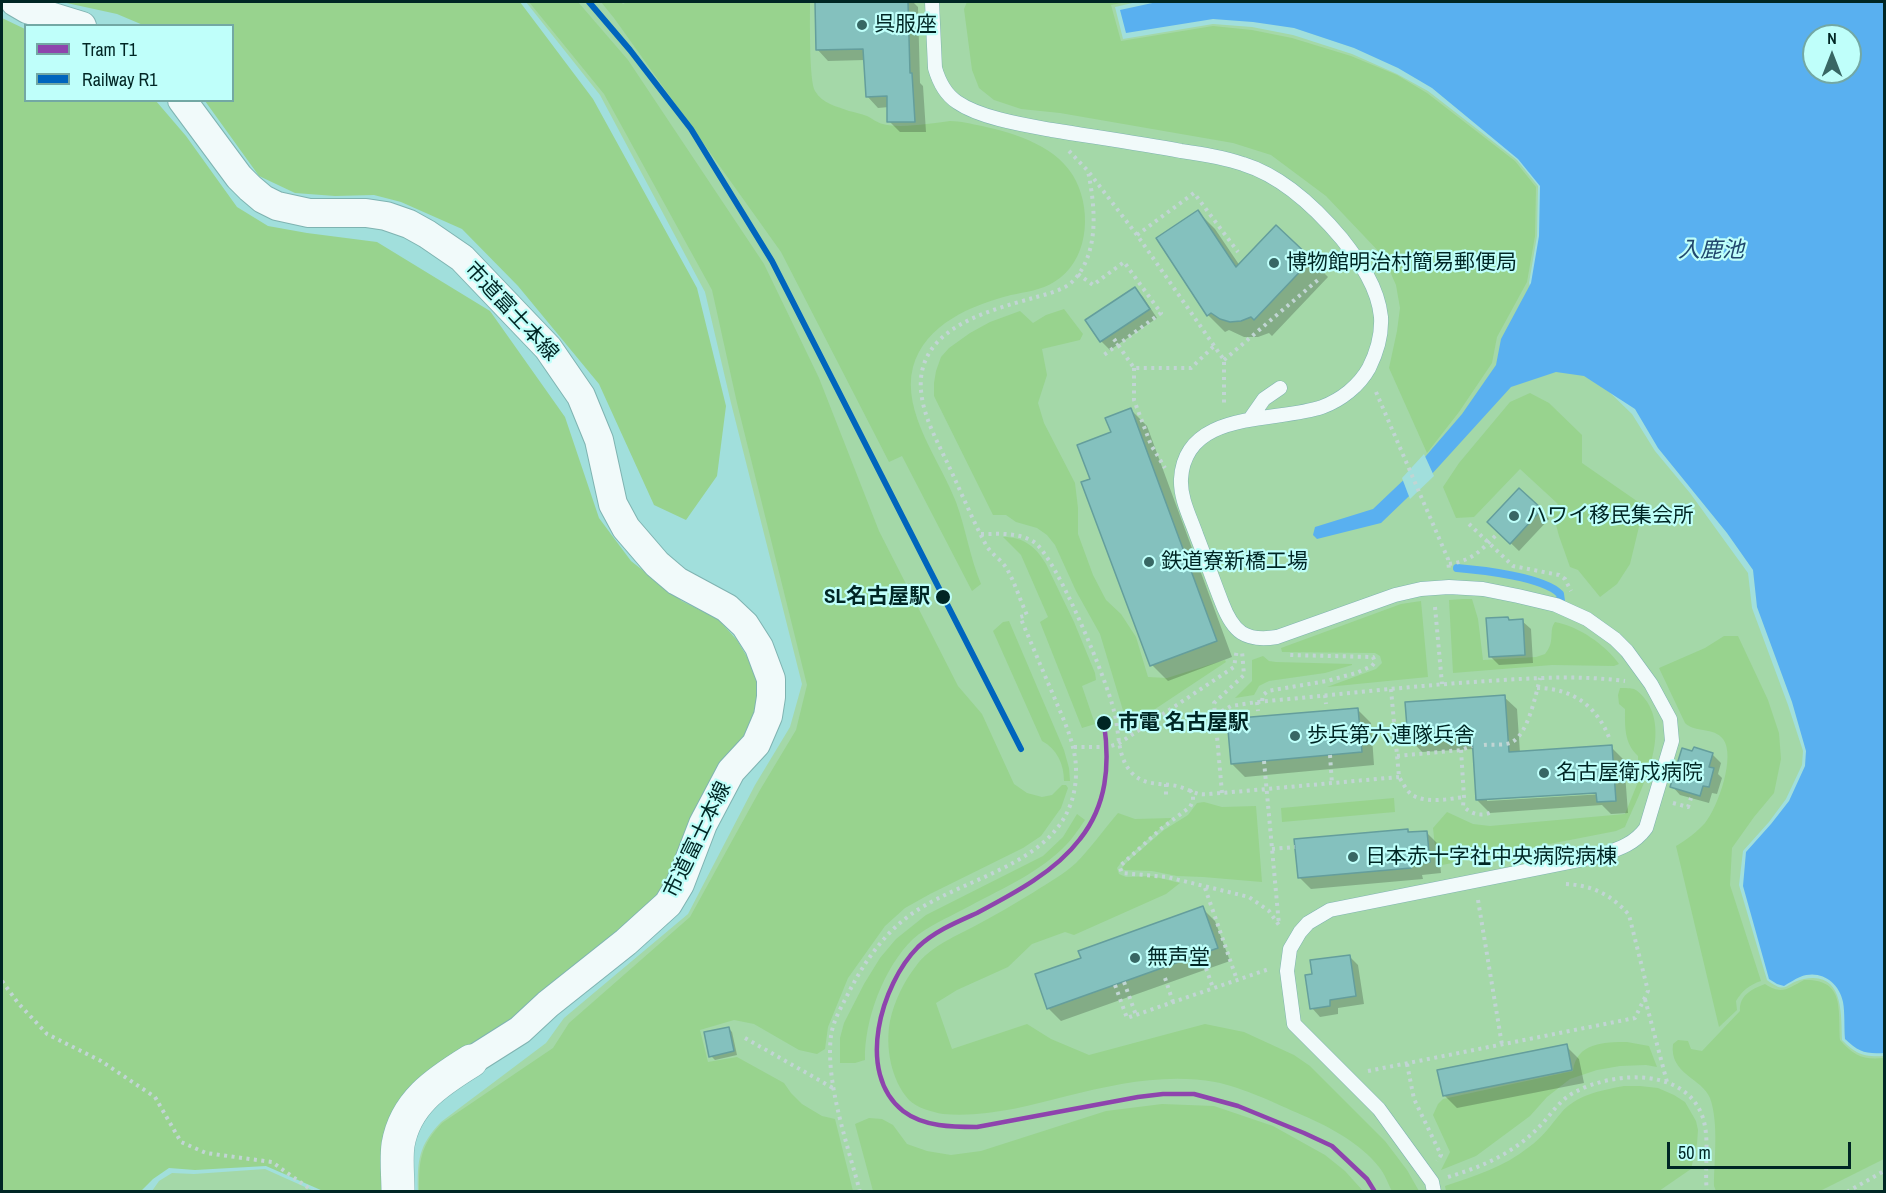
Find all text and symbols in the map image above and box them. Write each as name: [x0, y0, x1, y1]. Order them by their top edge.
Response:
place label: 呉服座: [874, 12, 937, 38]
marker: 呉服座: [855, 18, 869, 32]
legend: [24, 24, 234, 102]
north arrow: [1802, 24, 1862, 84]
text: N: [1827, 27, 1837, 49]
text: Tram T1: [82, 37, 137, 62]
text: Railway R1: [82, 67, 157, 92]
water label: 入鹿池: [1678, 238, 1744, 264]
place label: 博物館明治村簡易郵便局: [1286, 250, 1517, 276]
marker: 博物館明治村簡易郵便局: [1267, 256, 1281, 270]
street label: 市道富士本線: [459, 257, 563, 367]
place label: ハワイ移民集会所: [1526, 503, 1694, 529]
marker: ハワイ移民集会所: [1507, 509, 1521, 523]
place label: 鉄道寮新橋工場: [1161, 549, 1308, 575]
marker: 鉄道寮新橋工場: [1142, 555, 1156, 569]
place label: SL名古屋駅: [824, 584, 930, 610]
marker: SL名古屋駅: [934, 588, 952, 606]
place label: 市電 名古屋駅: [1118, 710, 1249, 736]
marker: 市電 名古屋駅: [1095, 714, 1113, 732]
place label: 歩兵第六連隊兵舎: [1307, 723, 1475, 749]
marker: 歩兵第六連隊兵舎: [1288, 729, 1302, 743]
place label: 名古屋衛戍病院: [1556, 760, 1703, 786]
marker: 名古屋衛戍病院: [1537, 766, 1551, 780]
street label: 市道富士本線: [659, 778, 737, 902]
place label: 日本赤十字社中央病院病棟: [1365, 844, 1617, 870]
marker: 日本赤十字社中央病院病棟: [1346, 850, 1360, 864]
place label: 無声堂: [1147, 945, 1210, 971]
marker: 無声堂: [1128, 951, 1142, 965]
scale bar: [1670, 1130, 1854, 1168]
text: 50 m: [1678, 1140, 1711, 1165]

